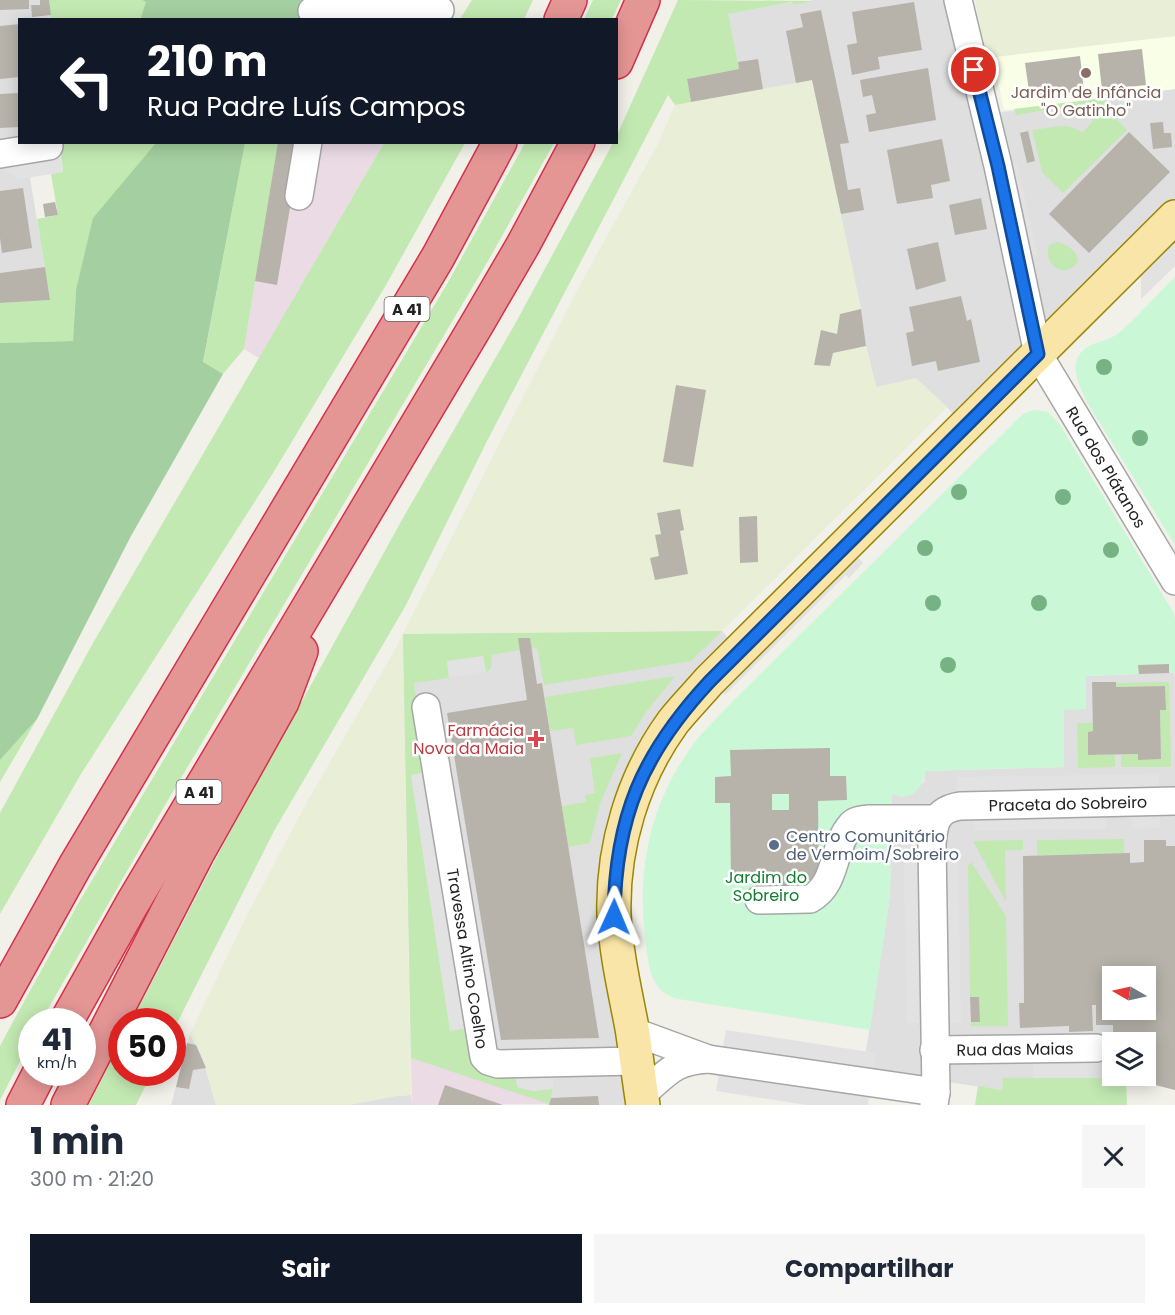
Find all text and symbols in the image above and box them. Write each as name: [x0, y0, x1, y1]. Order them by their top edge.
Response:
text: 210 m: [147, 32, 268, 91]
icon: left: [48, 42, 126, 120]
pin: [948, 44, 999, 95]
icon: arrive: [957, 53, 990, 86]
marker: Jardim de Infância "O Gatinho": [1079, 66, 1093, 80]
place label: Jardim de Infância "O Gatinho": [1011, 81, 1161, 122]
text: Rua Padre Luís Campos: [147, 88, 466, 125]
road number: A 41: [384, 297, 430, 321]
street label: Rua dos Plátanos: [1061, 402, 1152, 532]
place label: Farmácia Nova da Maia: [413, 719, 524, 760]
marker: Farmácia Nova da Maia: [529, 732, 543, 746]
road number: A 41: [176, 780, 222, 804]
street label: Praceta do Sobreiro: [988, 790, 1147, 817]
place label: Centro Comunitário de Vermoim/Sobreiro: [786, 825, 959, 866]
marker: Centro Comunitário de Vermoim/Sobreiro: [767, 838, 781, 852]
park label: Jardim do Sobreiro: [725, 866, 807, 907]
street label: Travessa Altino Coelho: [441, 867, 494, 1050]
position arrow: [582, 885, 646, 949]
north arrow: [1102, 966, 1156, 1020]
map controls: [1102, 966, 1156, 1086]
speed limit sign: 50: [108, 1008, 186, 1086]
text: 41: [41, 1018, 73, 1061]
button: layers: [1102, 1032, 1156, 1086]
street label: Rua das Maias: [956, 1037, 1074, 1061]
text: km/h: [37, 1052, 77, 1073]
text: 1 min: [30, 1116, 124, 1167]
button: close: [1082, 1125, 1145, 1188]
text: 300 m · 21:20: [30, 1165, 154, 1193]
button: Sair: [30, 1234, 582, 1303]
button: Compartilhar: [594, 1234, 1145, 1303]

